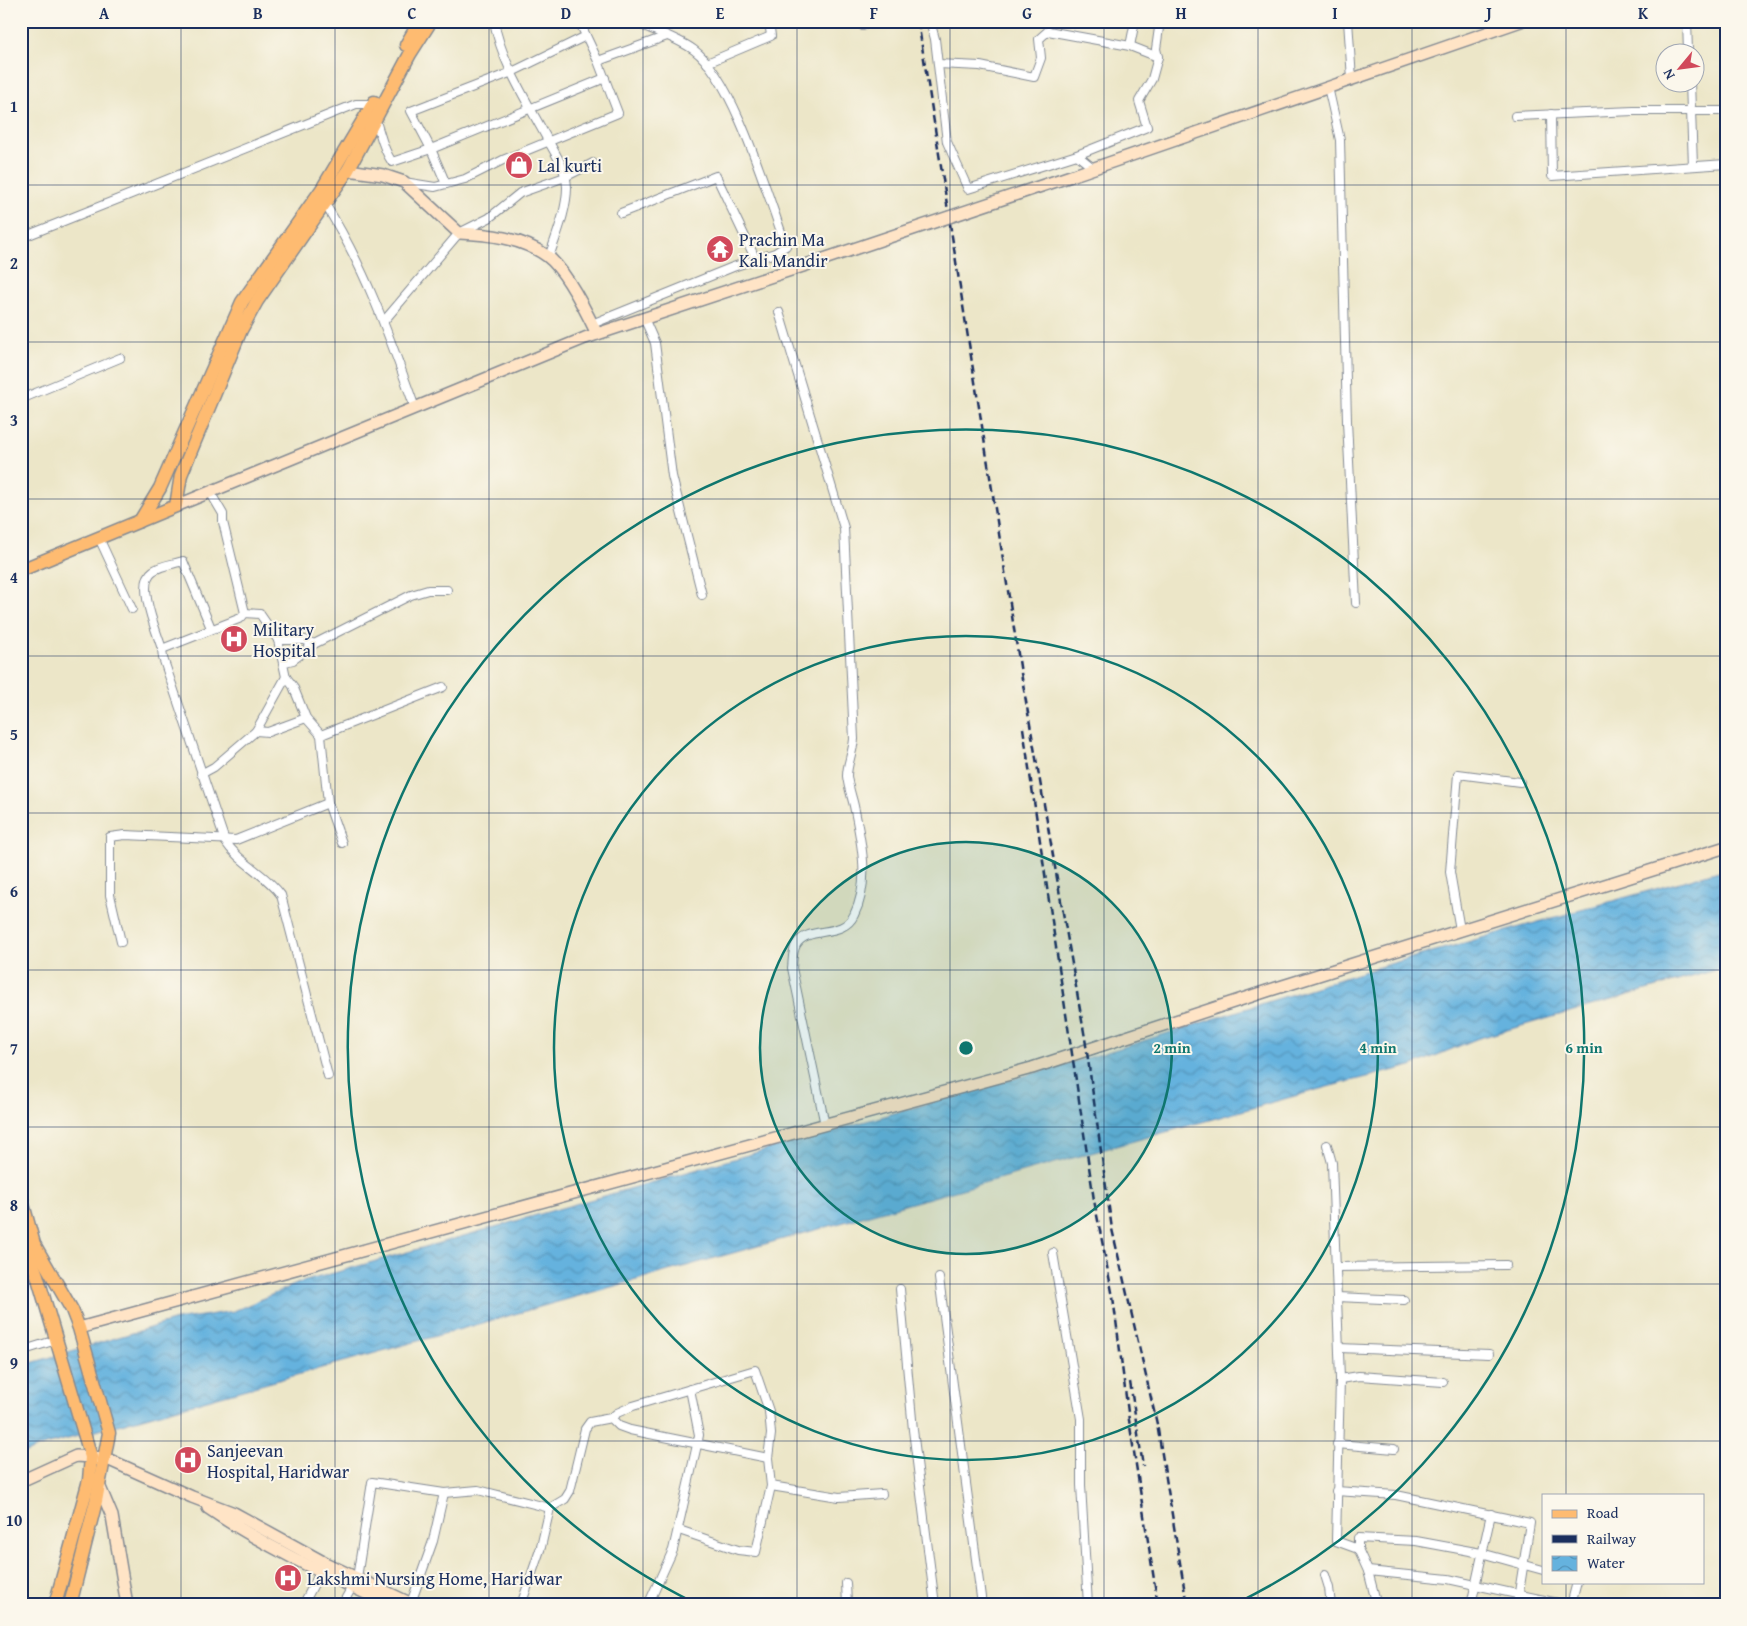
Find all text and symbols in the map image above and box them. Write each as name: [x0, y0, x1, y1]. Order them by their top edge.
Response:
text: A: [99, 1, 110, 25]
text: B: [253, 1, 263, 25]
text: C: [407, 1, 417, 25]
text: D: [561, 1, 571, 25]
text: E: [716, 1, 725, 25]
text: F: [870, 1, 878, 25]
text: G: [1022, 1, 1032, 25]
text: H: [1175, 1, 1187, 25]
text: I: [1332, 1, 1338, 25]
text: J: [1483, 1, 1492, 25]
text: K: [1638, 1, 1649, 25]
north arrow: [1654, 42, 1704, 92]
text: N: [1657, 65, 1680, 83]
text: 1: [10, 94, 18, 118]
shop icon: Lal kurti: [504, 150, 534, 180]
place label: Lal kurti: [538, 152, 602, 179]
place label: Prachin Ma Kali Mandir: [739, 226, 828, 274]
temple icon: Prachin Ma Kali Mandir: [705, 234, 735, 264]
text: 2: [10, 251, 18, 275]
text: 3: [10, 408, 18, 432]
text: 4: [10, 565, 18, 589]
place label: Military Hospital: [253, 616, 316, 664]
hospital icon: Military Hospital: [219, 624, 249, 654]
text: 5: [10, 722, 18, 746]
text: 6: [10, 879, 18, 903]
text: 7: [10, 1036, 18, 1060]
text: 2 min: [1153, 1037, 1191, 1058]
text: 4 min: [1359, 1037, 1397, 1058]
text: 6 min: [1565, 1037, 1603, 1058]
centre of rings: [957, 1039, 975, 1057]
text: 8: [10, 1193, 18, 1217]
text: 9: [10, 1351, 18, 1375]
place label: Sanjeevan Hospital, Haridwar: [207, 1437, 350, 1485]
hospital icon: Sanjeevan Hospital, Haridwar: [173, 1445, 203, 1475]
legend: [1542, 1494, 1704, 1584]
text: Road: [1587, 1502, 1618, 1523]
text: 10: [6, 1508, 22, 1532]
text: Railway: [1587, 1528, 1637, 1549]
text: Water: [1587, 1552, 1625, 1573]
hospital icon: Lakshmi Nursing Home, Haridwar: [273, 1563, 303, 1593]
place label: Lakshmi Nursing Home, Haridwar: [307, 1565, 563, 1592]

